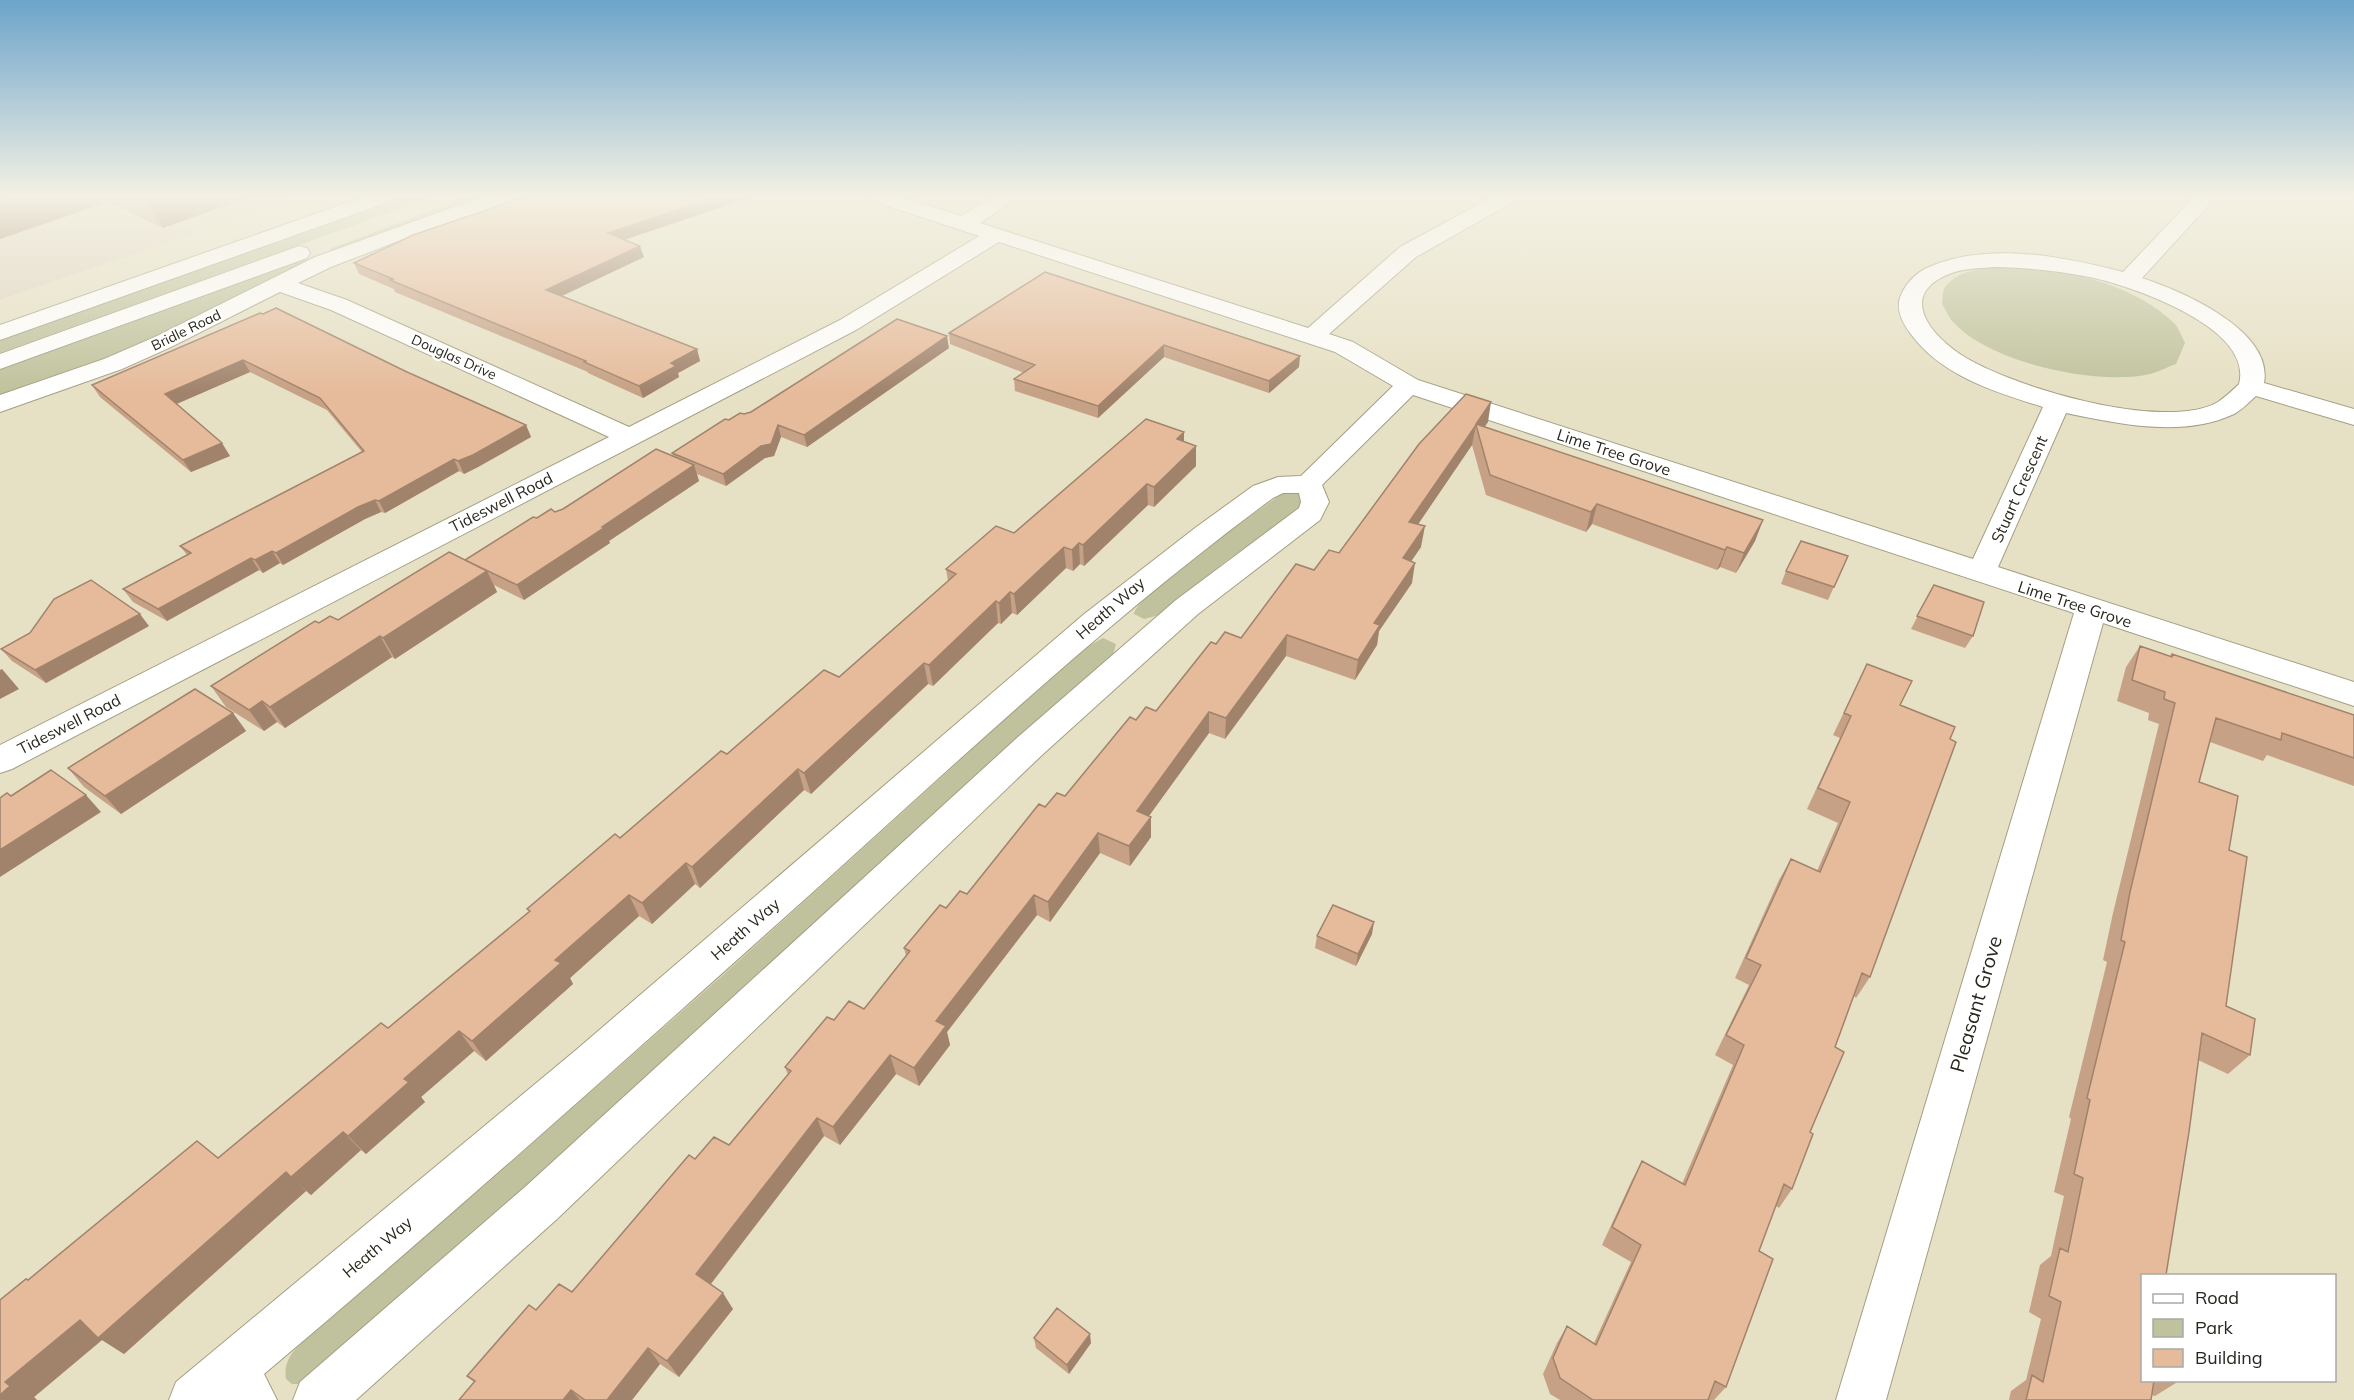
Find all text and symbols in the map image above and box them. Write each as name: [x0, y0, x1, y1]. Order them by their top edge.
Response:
street label: Bridle Road: [148, 305, 224, 355]
street label: Douglas Drive: [409, 330, 499, 384]
street label: Lime Tree Grove: [1554, 424, 1674, 480]
street label: Stuart Crescent: [1986, 432, 2052, 546]
street label: Tideswell Road: [446, 467, 556, 537]
street label: Heath Way: [1072, 572, 1149, 643]
street label: Lime Tree Grove: [2015, 576, 2135, 632]
street label: Tideswell Road: [14, 689, 124, 759]
street label: Heath Way: [707, 893, 784, 964]
street label: Pleasant Grove: [1944, 933, 2007, 1075]
street label: Heath Way: [338, 1212, 416, 1282]
legend: [2141, 1274, 2336, 1382]
text: Road: [2195, 1286, 2239, 1309]
text: Park: [2195, 1316, 2234, 1339]
text: Building: [2195, 1346, 2263, 1369]

